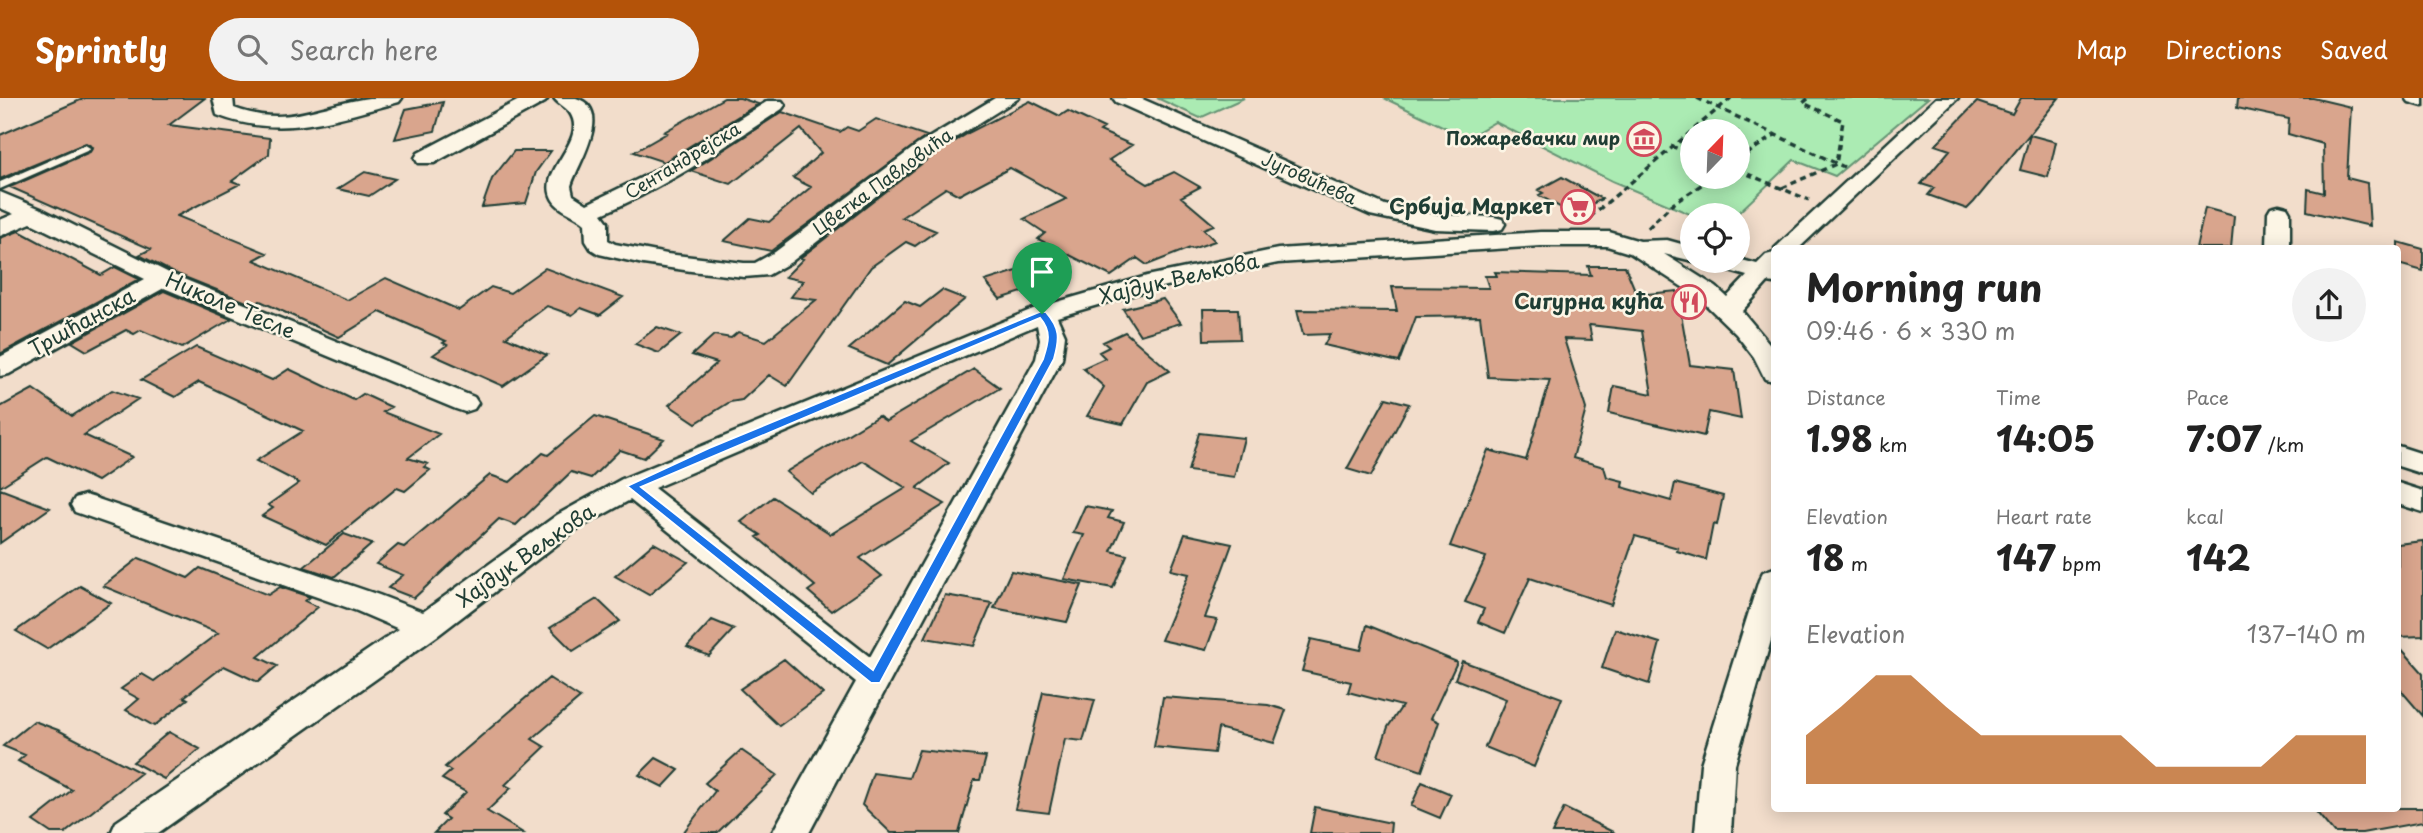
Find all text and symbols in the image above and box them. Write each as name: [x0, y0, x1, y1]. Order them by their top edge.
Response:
search box: [209, 18, 699, 81]
text: Sprintly: [35, 24, 167, 74]
icon: search: [233, 30, 271, 68]
text: Search here: [289, 30, 438, 69]
text: Map: [2076, 31, 2127, 67]
text: Directions: [2165, 31, 2282, 67]
text: Saved: [2320, 31, 2388, 67]
street label: Сентандрејска: [619, 114, 746, 205]
north arrow: [1680, 119, 1750, 189]
map controls: [1680, 119, 1750, 273]
street label: Цветка Павловића: [807, 120, 958, 241]
museum icon: Пожаревачки мир: [1625, 120, 1663, 158]
place label: Пожаревачки мир: [1446, 124, 1620, 151]
street label: Југовићева: [1258, 145, 1362, 211]
supermarket icon: Србија Маркет: [1559, 188, 1597, 226]
place label: Србија Маркет: [1389, 189, 1555, 221]
button: locate: [1680, 203, 1750, 273]
pin: [1012, 242, 1072, 314]
street label: Хајдук Вељкова: [1095, 243, 1262, 311]
icon: arrive: [1023, 253, 1061, 291]
text: Morning run: [1806, 258, 2042, 315]
street label: Николе Тесле: [161, 262, 301, 346]
button: share: [2292, 268, 2366, 342]
street label: Тршћанска: [22, 279, 140, 364]
restaurant icon: Сигурна кућа: [1670, 283, 1708, 321]
place label: Сигурна кућа: [1514, 284, 1664, 316]
text: 09:46 · 6 × 330 m: [1806, 313, 2016, 348]
text: Distance: [1806, 383, 1886, 411]
text: Time: [1996, 383, 2041, 411]
text: Pace: [2186, 383, 2229, 411]
text: 1.98: [1806, 411, 1873, 464]
text: 14:05: [1996, 411, 2095, 464]
text: 7:07: [2186, 411, 2262, 464]
text: km: [1873, 430, 1908, 458]
text: /km: [2262, 430, 2304, 458]
street label: Хајдук Вељкова: [449, 494, 601, 614]
text: Elevation: [1806, 502, 1888, 530]
text: Heart rate: [1996, 502, 2092, 530]
text: kcal: [2186, 502, 2224, 530]
text: 18: [1806, 530, 1845, 583]
text: 147: [1996, 530, 2056, 583]
text: 142: [2186, 530, 2250, 583]
text: m: [1845, 549, 1868, 577]
text: bpm: [2056, 549, 2101, 577]
text: Elevation: [1806, 616, 1905, 651]
text: 137–140 m: [2247, 616, 2366, 651]

